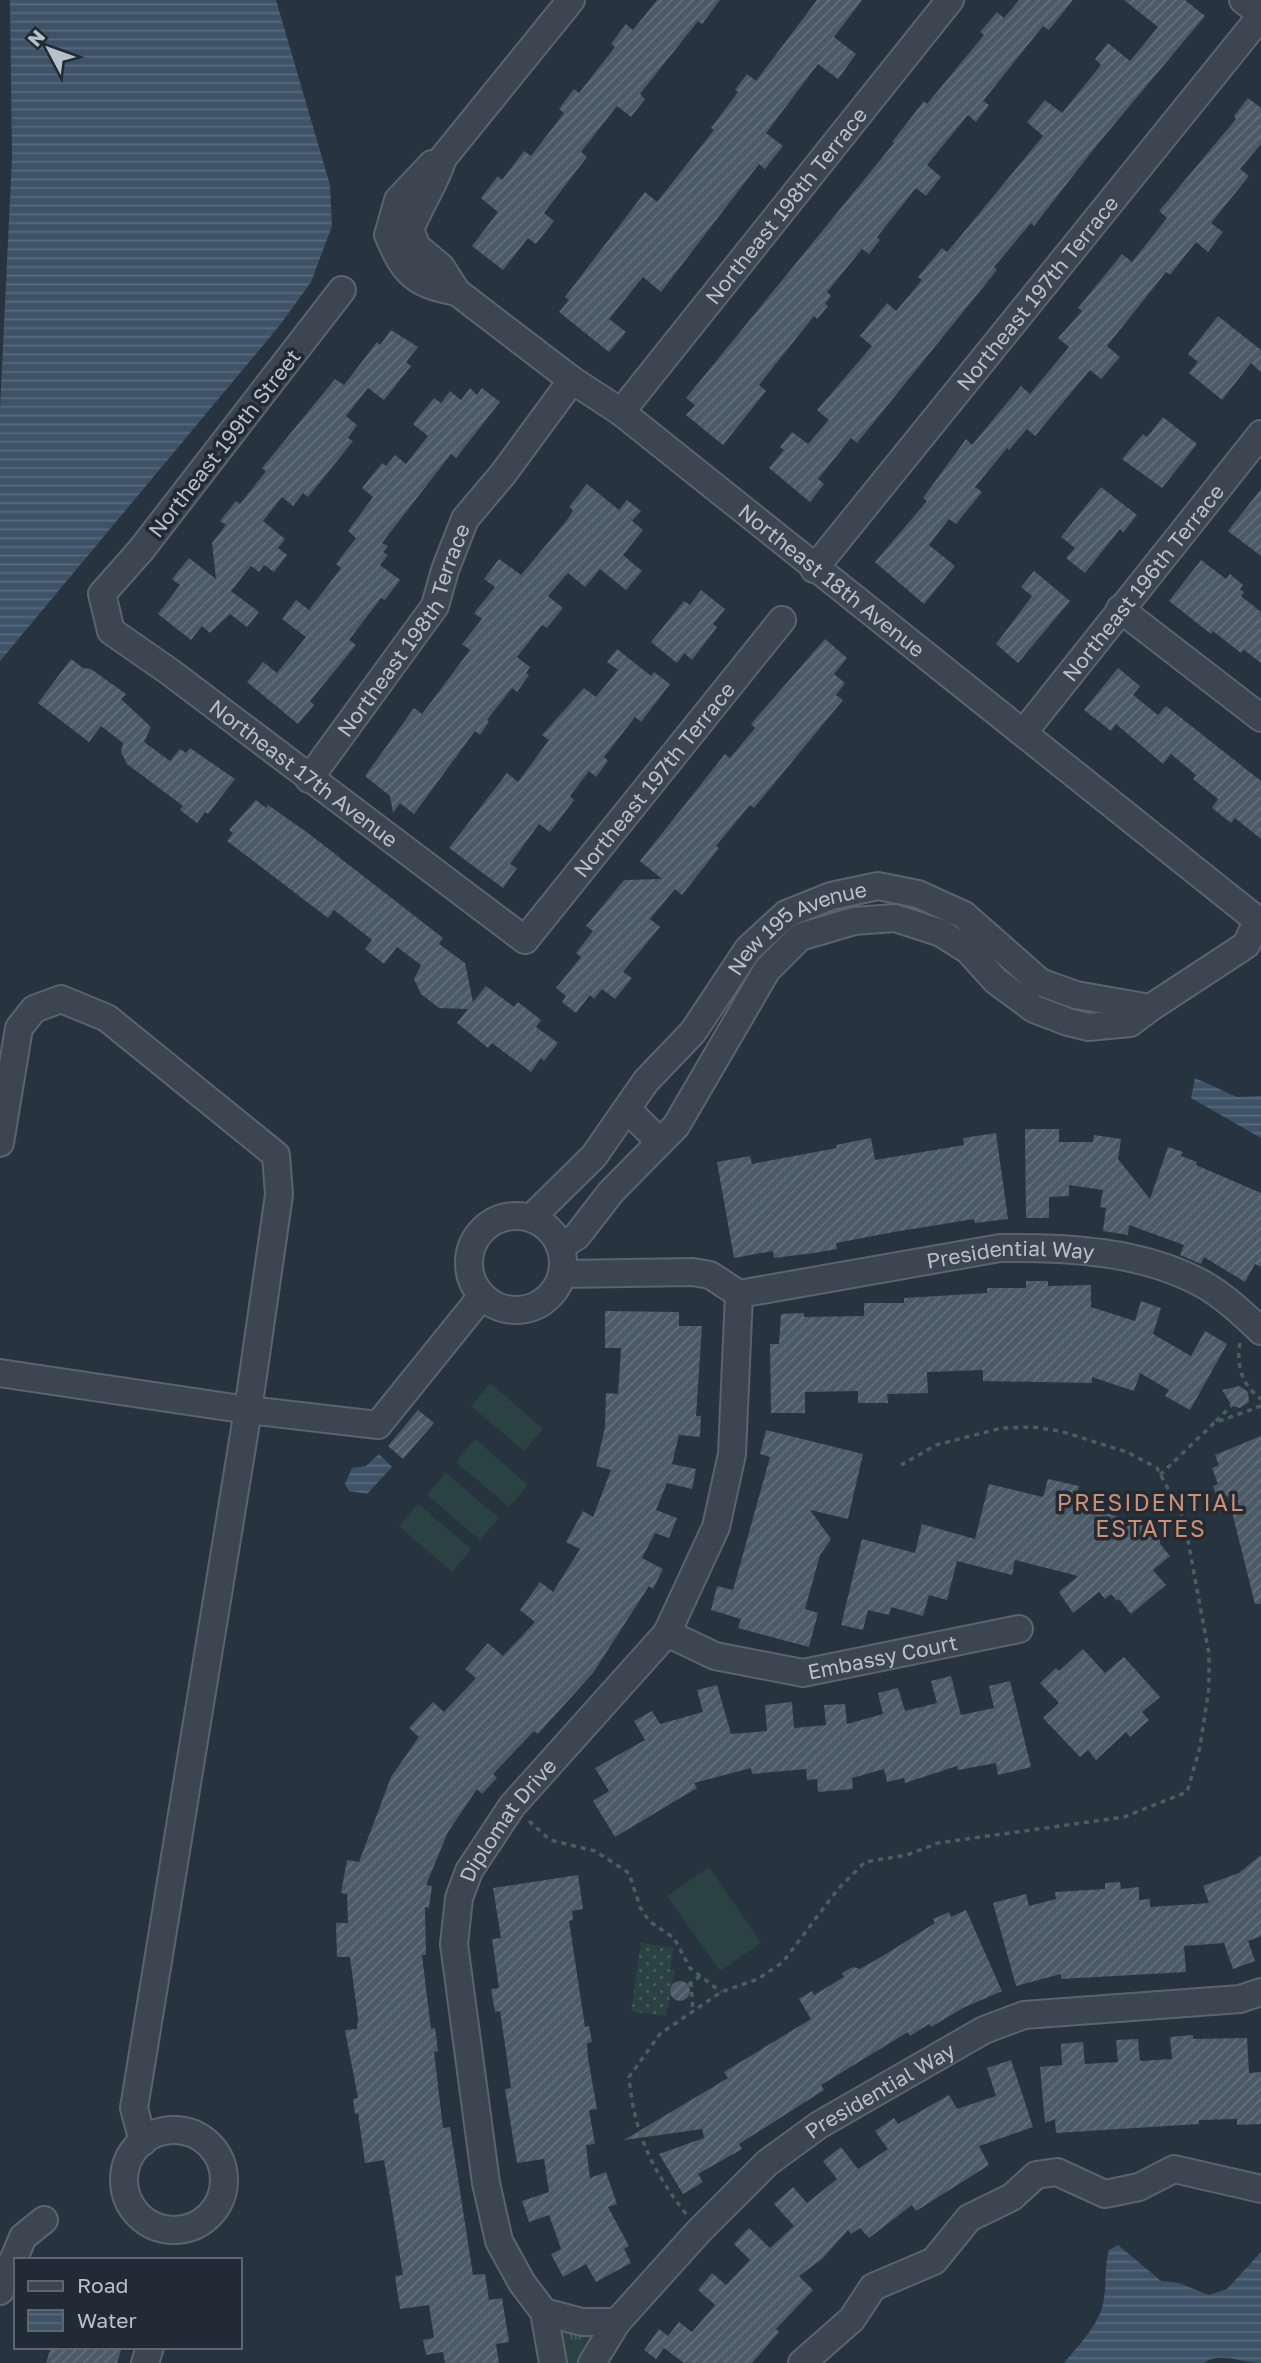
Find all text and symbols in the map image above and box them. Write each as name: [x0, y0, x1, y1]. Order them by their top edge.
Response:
north arrow: [14, 14, 84, 84]
text: N: [22, 25, 49, 51]
street label: Northeast 198th Terrace: [699, 102, 872, 309]
street label: Northeast 197th Terrace: [951, 190, 1124, 396]
street label: Northeast 199th Street: [142, 344, 306, 542]
street label: Northeast 196th Terrace: [1057, 479, 1229, 686]
street label: Northeast 18th Avenue: [733, 498, 930, 663]
street label: Northeast 198th Terrace: [331, 520, 475, 742]
street label: Northeast 197th Terrace: [568, 677, 740, 882]
street label: Northeast 17th Avenue: [204, 694, 403, 853]
street label: New 195 Avenue: [721, 876, 869, 980]
street label: Presidential Way: [924, 1235, 1096, 1274]
district label: PRESIDENTIAL ESTATES: [1057, 1488, 1245, 1542]
street label: Embassy Court: [805, 1629, 960, 1685]
street label: Diplomat Drive: [453, 1753, 562, 1885]
street label: Presidential Way: [800, 2037, 960, 2144]
legend: [14, 2258, 242, 2349]
text: Road: [77, 2272, 128, 2298]
text: Water: [77, 2307, 137, 2333]

